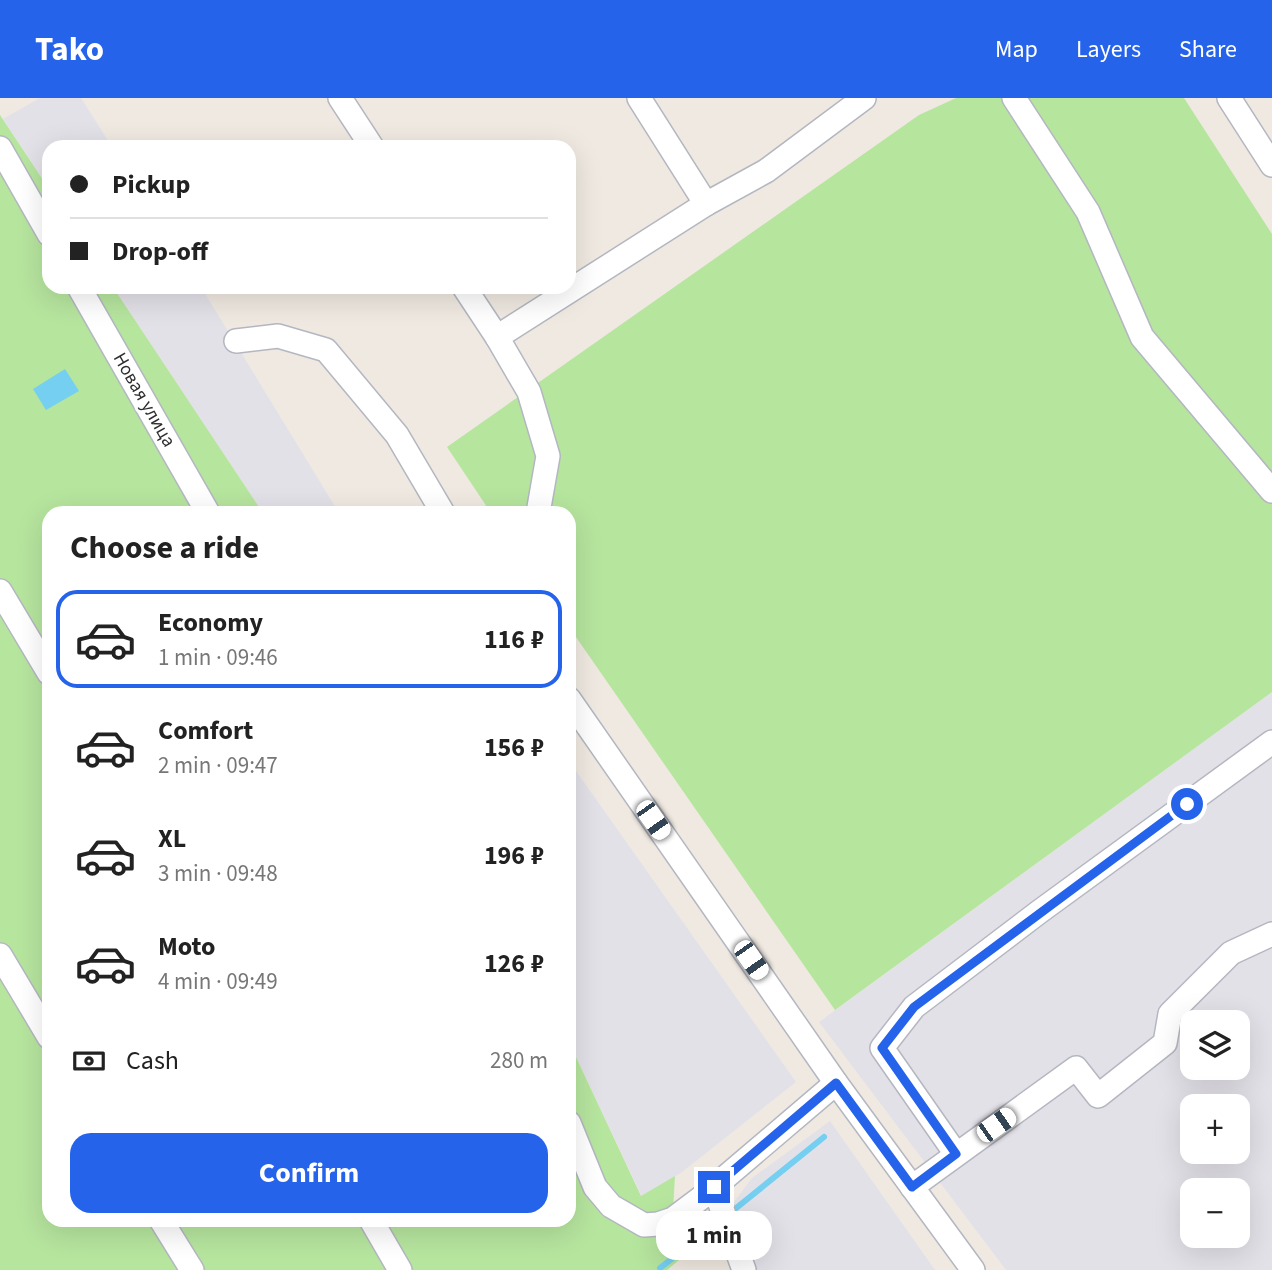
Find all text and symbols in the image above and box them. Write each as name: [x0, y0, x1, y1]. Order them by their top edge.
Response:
text: Tako: [35, 26, 104, 73]
text: Map: [995, 32, 1038, 67]
text: Layers: [1076, 32, 1141, 67]
text: Share: [1179, 32, 1237, 67]
text: Pickup: [112, 166, 190, 203]
text: Drop-off: [112, 233, 208, 270]
street label: Новая улица: [106, 348, 182, 452]
text: Choose a ride: [70, 525, 259, 571]
text: Economy: [158, 604, 263, 641]
icon: car: [74, 608, 137, 671]
text: 116 ₽: [484, 621, 544, 658]
text: 1 min · 09:46: [158, 641, 278, 674]
text: Comfort: [158, 712, 253, 749]
icon: car: [74, 716, 137, 779]
text: 156 ₽: [484, 729, 544, 766]
text: 2 min · 09:47: [158, 749, 278, 782]
route start: [1171, 788, 1203, 820]
car: [633, 797, 674, 843]
text: XL: [158, 820, 186, 857]
icon: car: [74, 824, 137, 887]
text: 196 ₽: [484, 837, 544, 874]
text: 3 min · 09:48: [158, 857, 278, 890]
text: Moto: [158, 928, 215, 965]
icon: car: [74, 932, 137, 995]
car: [731, 937, 772, 983]
text: 126 ₽: [484, 945, 544, 982]
text: 4 min · 09:49: [158, 965, 278, 998]
map controls: [1180, 1010, 1250, 1248]
button: layers: [1180, 1010, 1250, 1080]
icon: cash: [70, 1042, 108, 1080]
text: Cash: [126, 1042, 179, 1079]
text: 280 m: [490, 1044, 548, 1077]
button: +: [1180, 1094, 1250, 1164]
car: [973, 1104, 1020, 1146]
button: Confirm: [70, 1133, 548, 1213]
route end: [698, 1171, 730, 1203]
button: −: [1180, 1178, 1250, 1248]
callout: 1 min: [656, 1212, 772, 1260]
text: 1 min: [686, 1219, 742, 1252]

